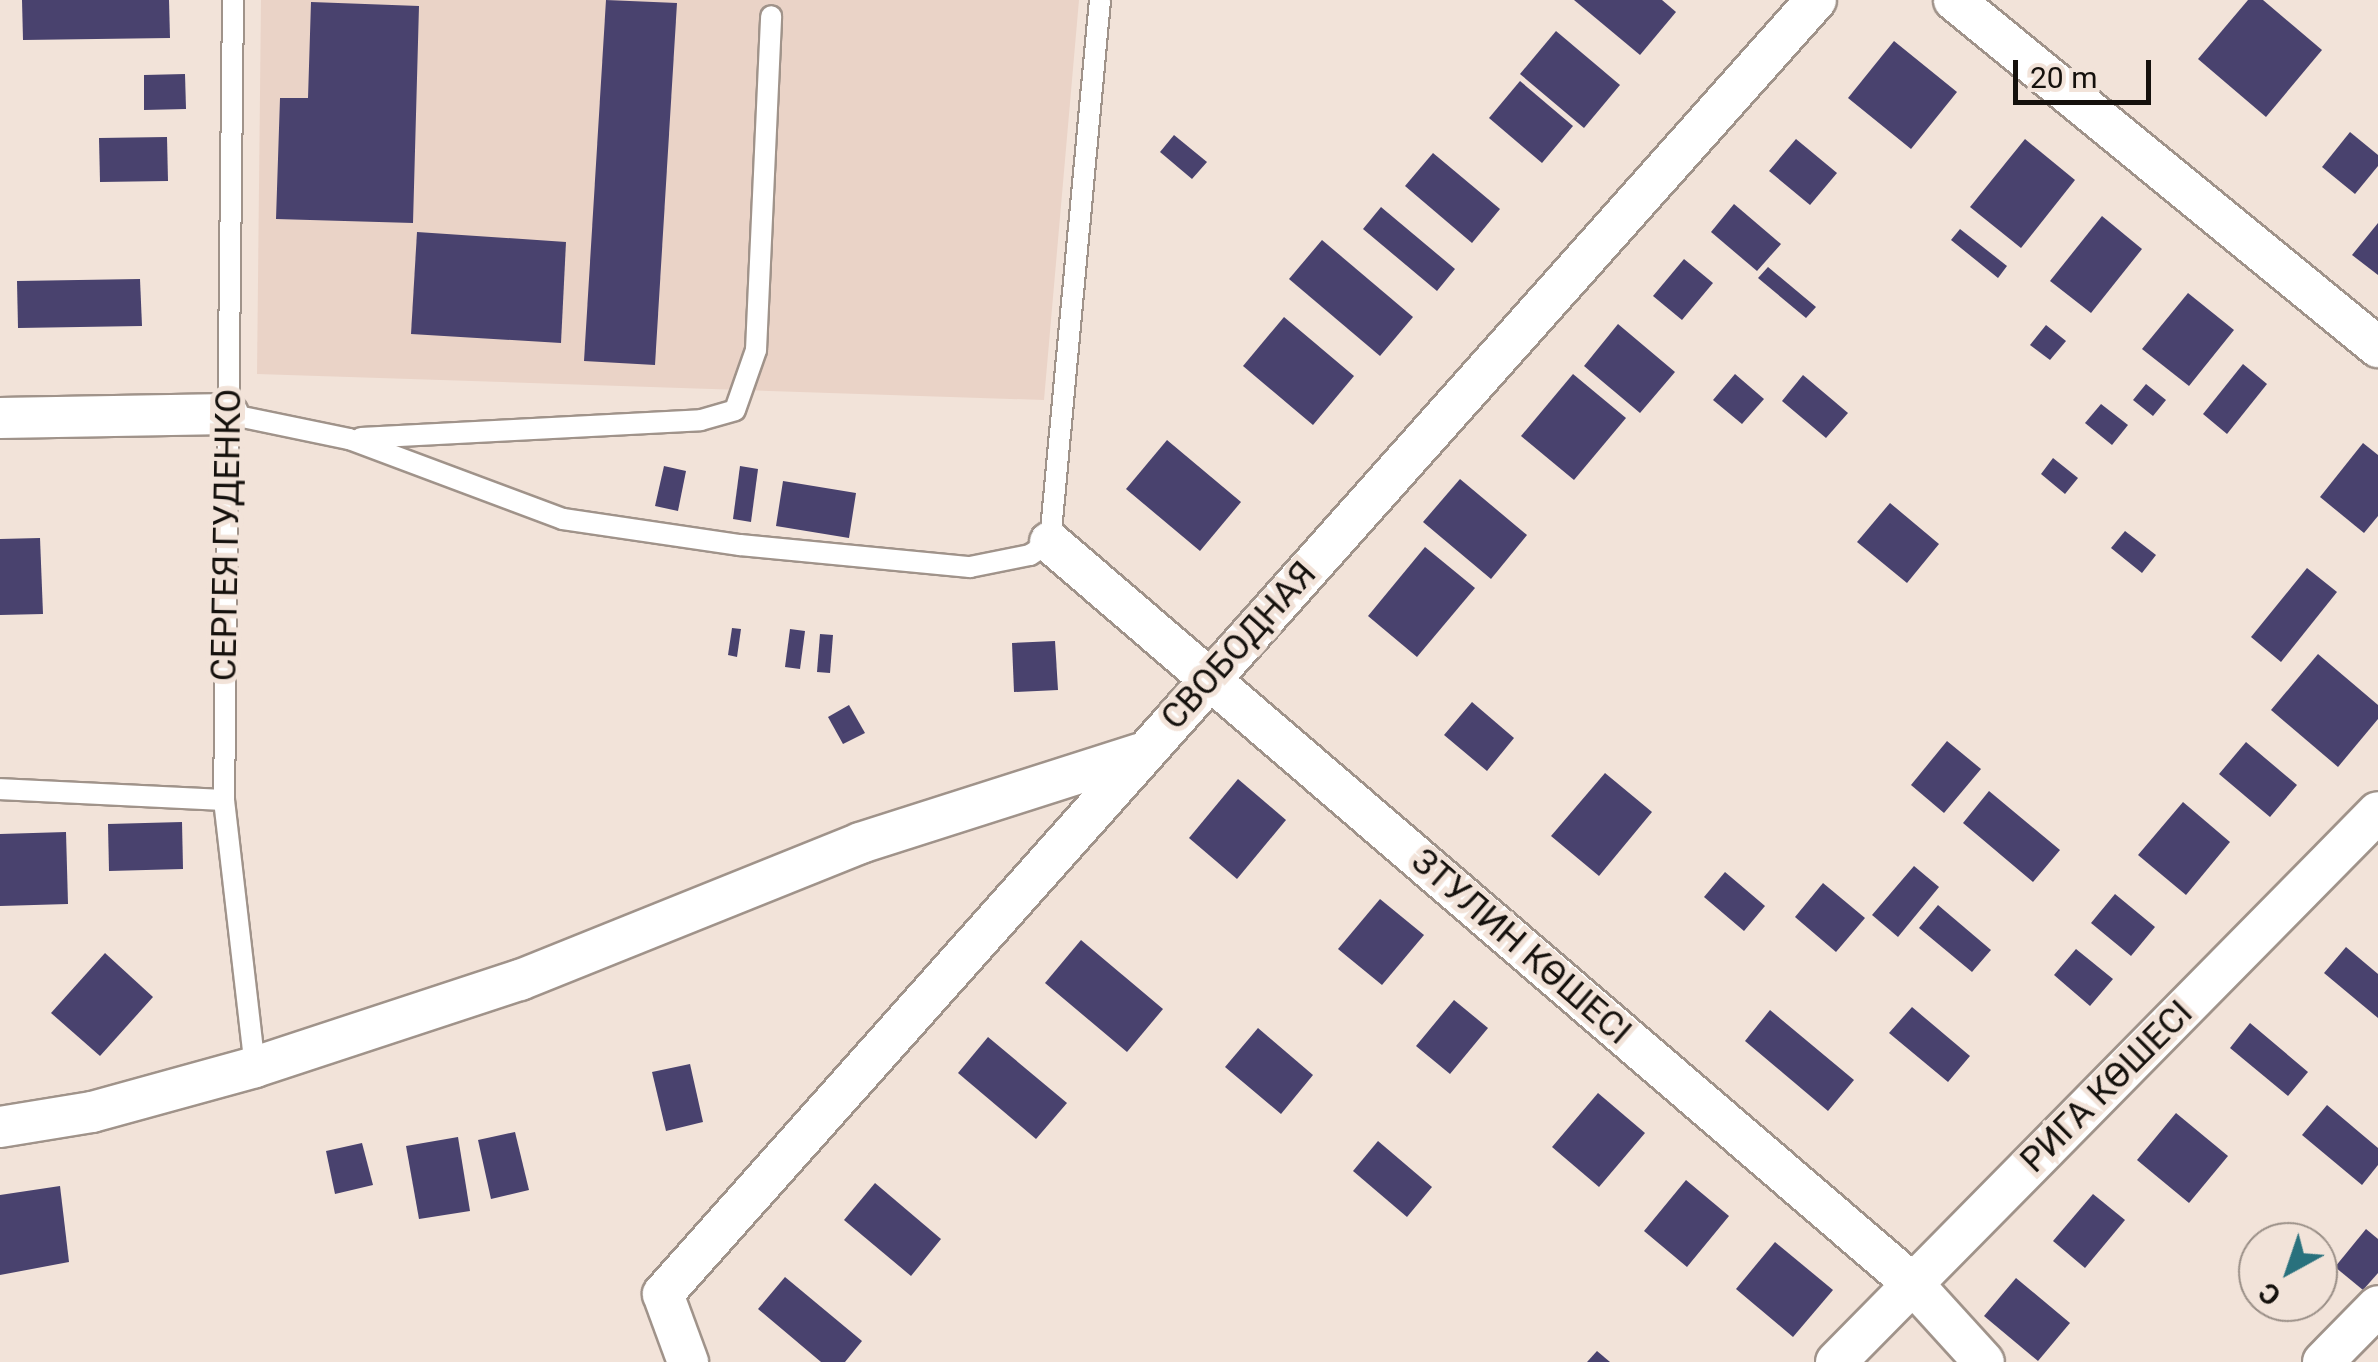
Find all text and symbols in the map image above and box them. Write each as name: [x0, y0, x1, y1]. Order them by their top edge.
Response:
scale bar: [2018, 40, 2156, 102]
text: 20 m: [2030, 60, 2097, 95]
street label: СЕРГЕЯ ГУДЕНКО: [203, 388, 251, 682]
street label: СВОБОДНАЯ: [1153, 554, 1325, 738]
street label: ЗТУЛИН КӨШЕСІ: [1403, 840, 1639, 1054]
street label: РИГА КӨШЕСІ: [2012, 992, 2202, 1182]
north arrow: [2238, 1222, 2338, 1322]
text: С: [2252, 1275, 2287, 1312]

